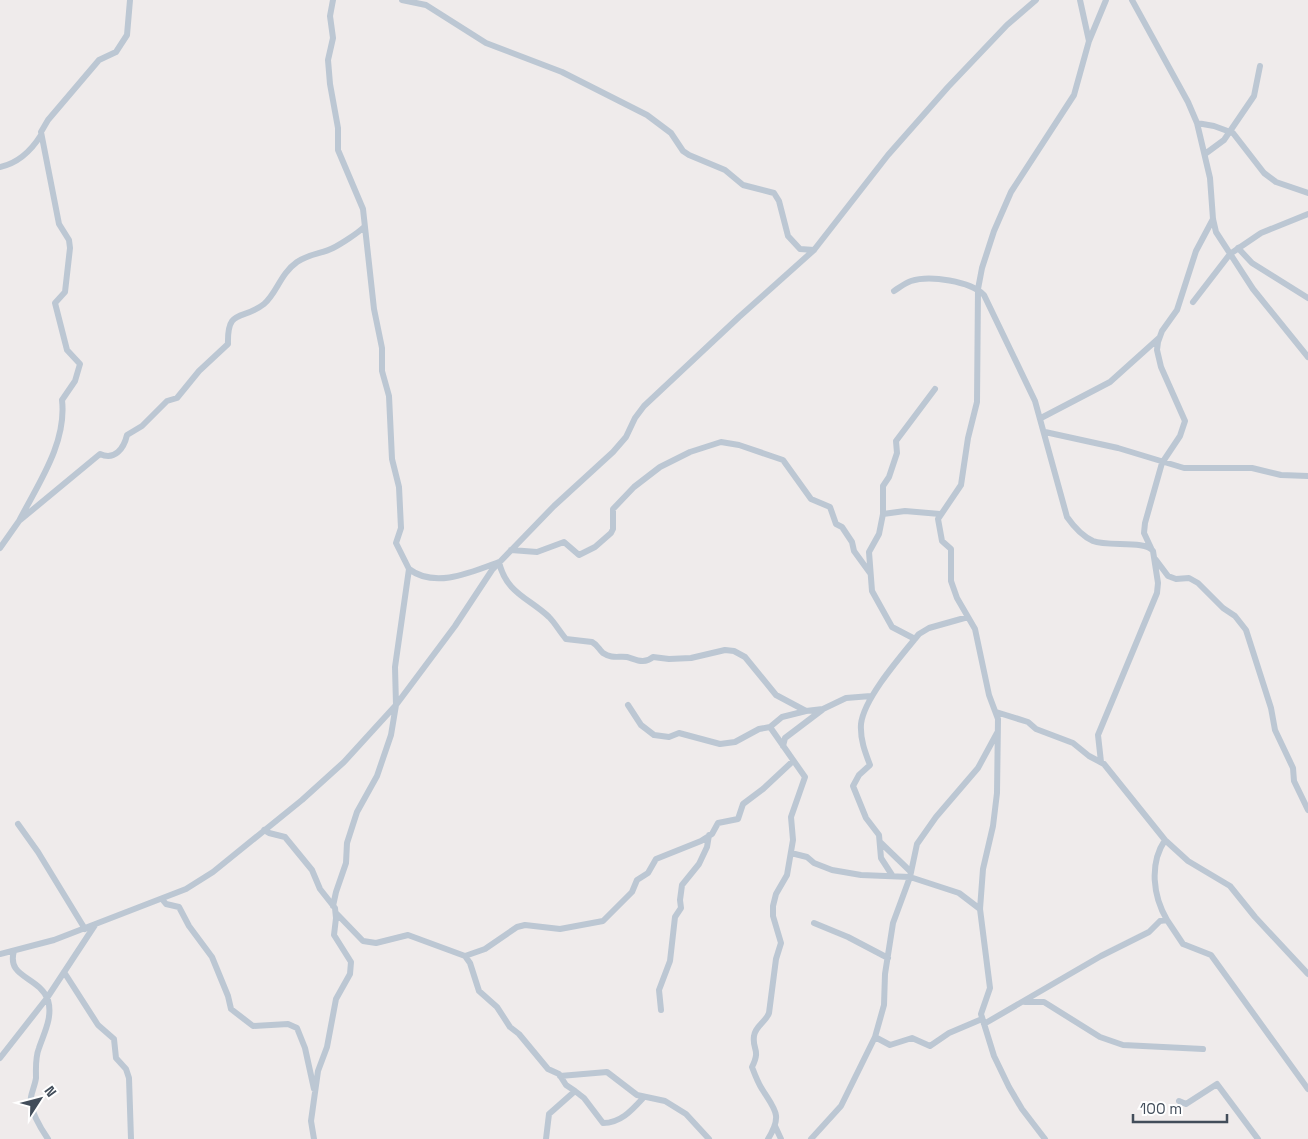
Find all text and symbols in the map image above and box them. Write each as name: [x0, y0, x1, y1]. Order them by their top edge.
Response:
north arrow: [15, 1074, 65, 1124]
text: N: [40, 1082, 61, 1100]
scale bar: [1133, 1092, 1227, 1124]
text: 100 m: [1140, 1099, 1182, 1118]

